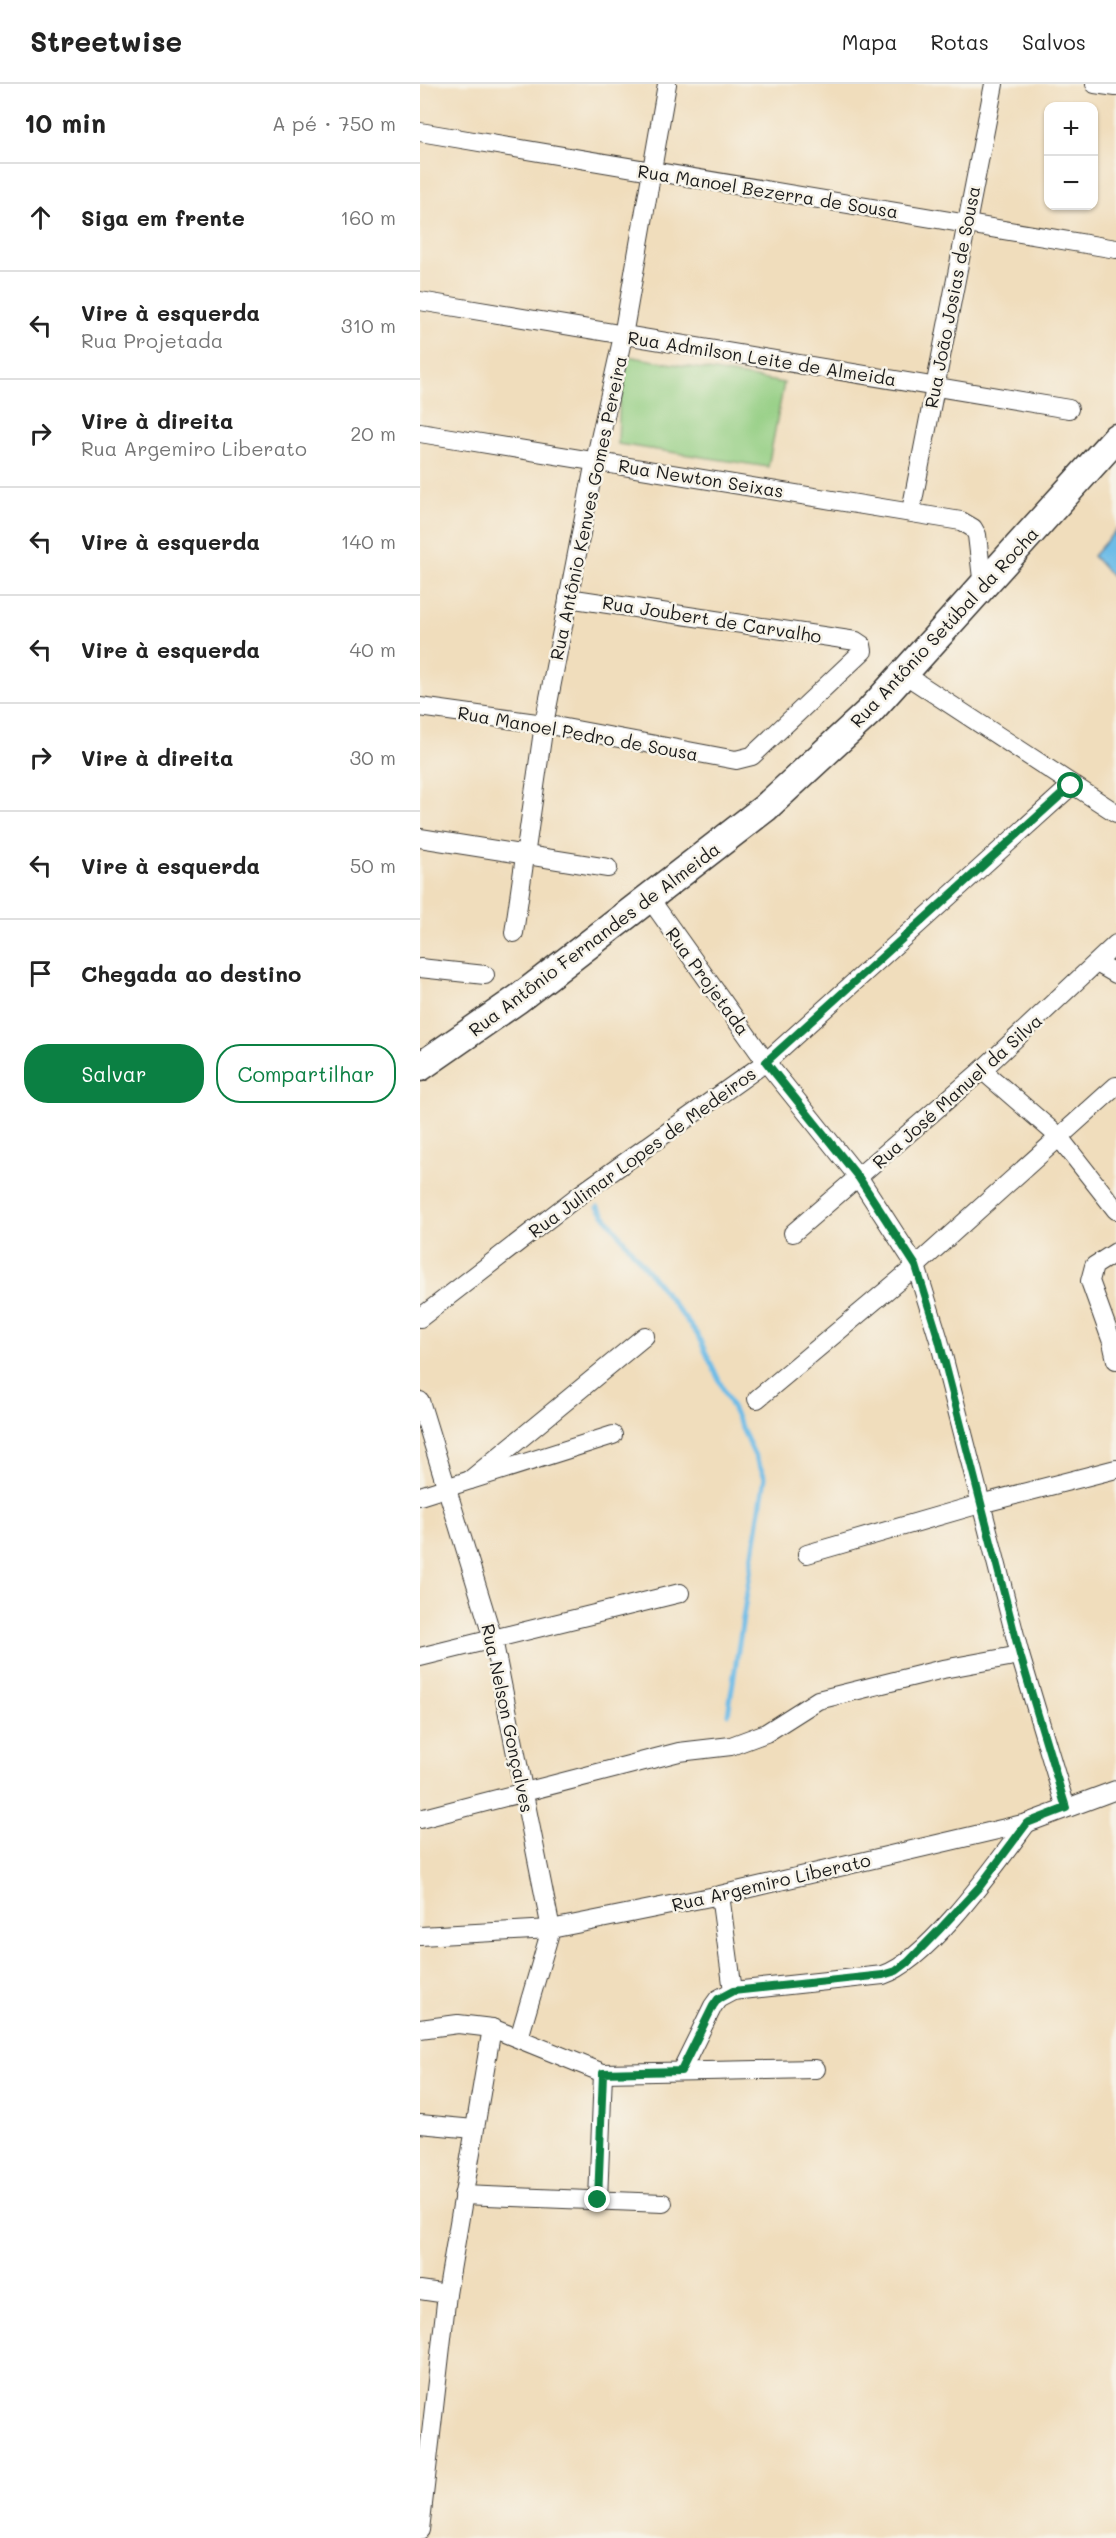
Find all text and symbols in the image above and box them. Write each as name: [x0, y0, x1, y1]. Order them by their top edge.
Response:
text: Streetwise: [30, 23, 182, 59]
text: Mapa: [842, 28, 898, 55]
text: Rotas: [931, 28, 989, 55]
text: Salvos: [1022, 28, 1086, 55]
map controls: [1044, 102, 1098, 210]
button: +: [1044, 102, 1098, 156]
text: 10 min: [24, 106, 106, 140]
text: A pé · 750 m: [272, 110, 396, 136]
button: −: [1044, 156, 1098, 210]
street label: Rua Manoel Bezerra de Sousa: [636, 159, 900, 223]
street label: Rua João Josias de Sousa: [919, 184, 985, 410]
icon: ahead: [24, 201, 57, 234]
text: Siga em frente: [81, 203, 245, 232]
text: 160 m: [340, 204, 396, 230]
text: Vire à esquerda: [81, 298, 260, 327]
icon: left: [24, 309, 57, 342]
text: 310 m: [341, 312, 396, 338]
street label: Rua Admilson Leite de Almeida: [626, 325, 898, 391]
text: Rua Projetada: [81, 327, 223, 353]
street label: Rua Antônio Kenves Gomes Pereira: [544, 354, 632, 662]
text: Vire à direita: [81, 406, 234, 435]
icon: right: [24, 417, 57, 450]
text: 20 m: [350, 420, 396, 446]
text: Rua Argemiro Liberato: [81, 435, 307, 461]
street label: Rua Newton Seixas: [617, 453, 785, 503]
street label: Rua Antônio Setúbal da Rocha: [845, 522, 1043, 732]
icon: left: [24, 525, 57, 558]
text: Vire à esquerda: [81, 527, 260, 556]
text: 140 m: [341, 528, 396, 554]
street label: Rua Joubert de Carvalho: [601, 590, 824, 648]
icon: left: [24, 633, 57, 666]
text: Vire à esquerda: [81, 635, 260, 664]
text: 40 m: [350, 636, 396, 662]
street label: Rua Manoel Pedro de Sousa: [456, 700, 700, 766]
icon: right: [24, 741, 57, 774]
text: Vire à direita: [81, 743, 234, 772]
text: 30 m: [350, 744, 396, 770]
route start: [1057, 772, 1083, 798]
street label: Rua Antônio Fernandes de Almeida: [464, 837, 724, 1041]
icon: left: [24, 849, 57, 882]
text: Vire à esquerda: [81, 851, 260, 880]
text: 50 m: [350, 852, 396, 878]
street label: Rua Projetada: [661, 922, 755, 1040]
icon: arrive: [24, 957, 57, 990]
text: Chegada ao destino: [81, 959, 301, 988]
street label: Rua José Manuel da Silva: [867, 1008, 1047, 1174]
button: Salvar: [24, 1044, 204, 1103]
button: Compartilhar: [216, 1044, 396, 1103]
street label: Rua Julimar Lopes de Medeiros: [523, 1061, 761, 1243]
street label: Rua Nelson Gonçalves: [476, 1622, 540, 1814]
street label: Rua Argemiro Liberato: [669, 1847, 873, 1917]
route end: [584, 2186, 610, 2212]

